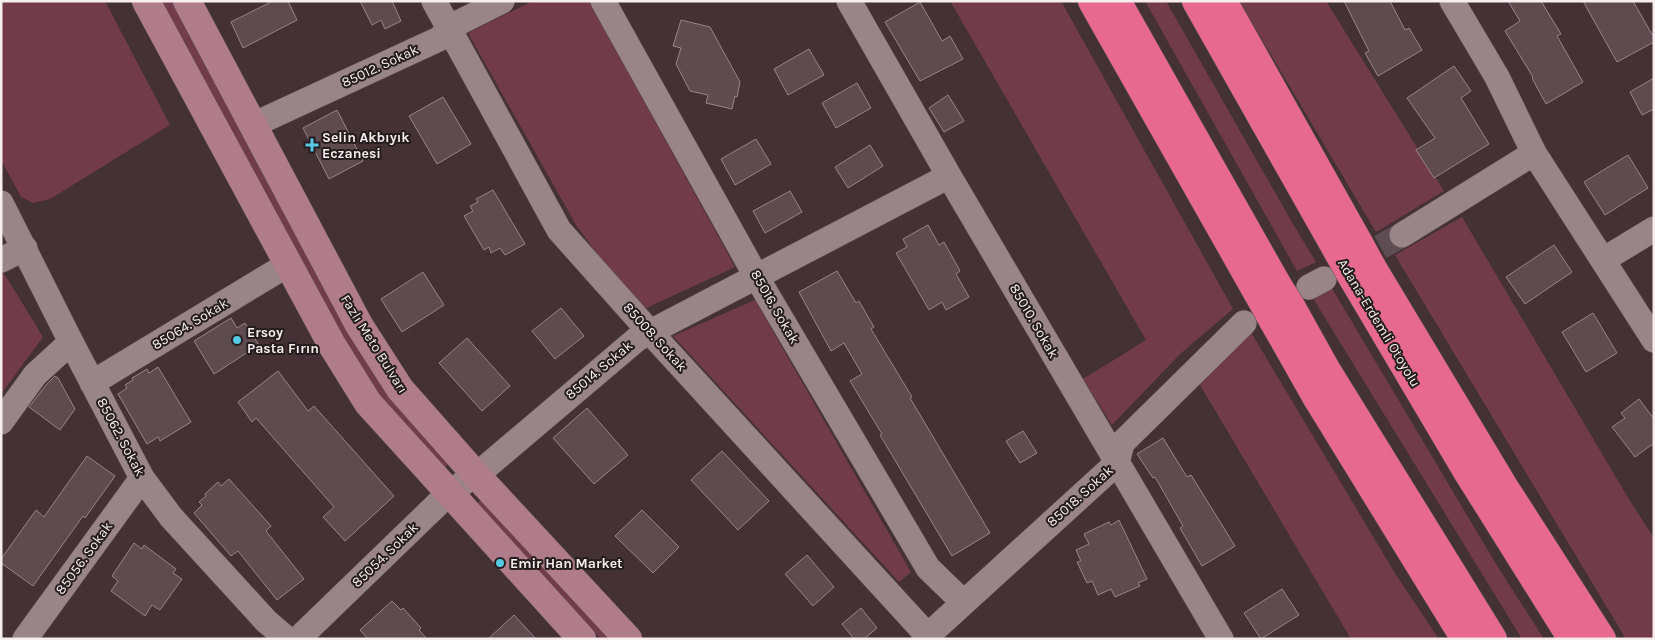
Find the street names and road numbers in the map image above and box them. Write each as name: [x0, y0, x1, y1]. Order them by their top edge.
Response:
street label: 85012. Sokak: [339, 41, 421, 91]
street label: Adana-Erdemli Otoyolu: [1334, 256, 1424, 390]
street label: 85016. Sokak: [747, 267, 803, 347]
street label: 85010. Sokak: [1006, 281, 1062, 361]
street label: Fazlı Meto Bulvarı: [337, 292, 411, 396]
street label: 85064. Sokak: [149, 294, 231, 353]
street label: 85008. Sokak: [620, 299, 691, 375]
street label: 85014. Sokak: [562, 337, 636, 403]
street label: 85062. Sokak: [93, 395, 149, 479]
street label: 85018. Sokak: [1043, 462, 1117, 530]
street label: 85056. Sokak: [52, 518, 116, 598]
street label: 85054. Sokak: [348, 519, 422, 591]

